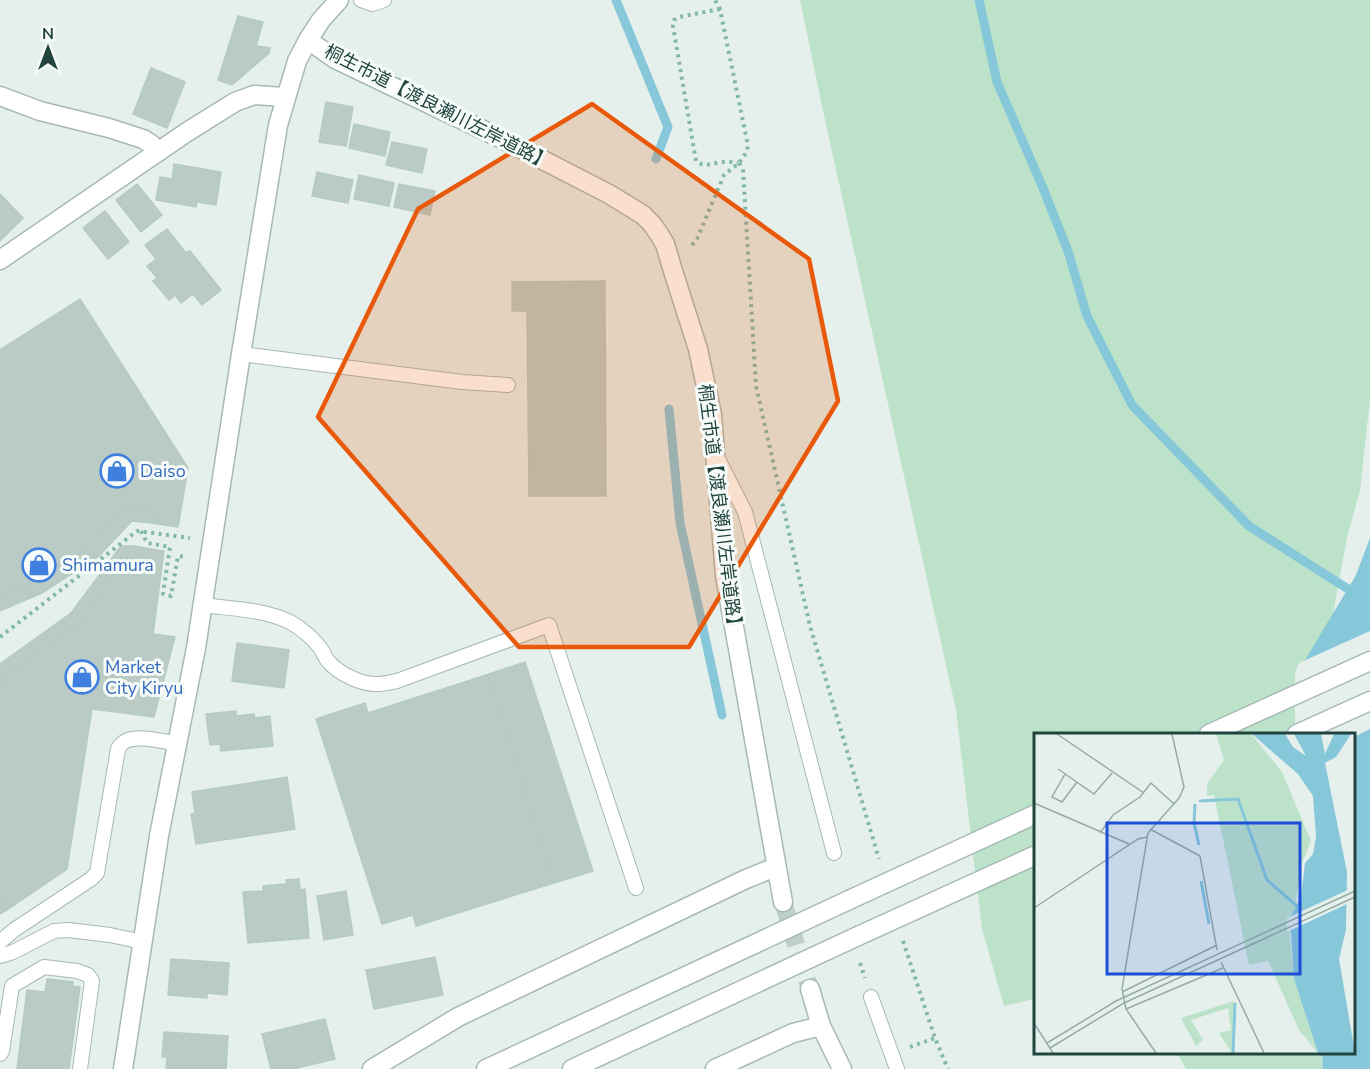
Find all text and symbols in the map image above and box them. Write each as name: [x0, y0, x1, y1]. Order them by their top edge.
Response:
north arrow: [18, 18, 78, 78]
text: N: [42, 23, 54, 45]
street label: 桐生市道【渡良瀬川左岸道路】: [320, 39, 556, 175]
street label: 桐生市道【渡良瀬川左岸道路】: [693, 382, 747, 636]
shop icon: Daiso: [99, 453, 135, 489]
place label: Daiso: [140, 459, 186, 483]
shop icon: Shimamura: [21, 547, 57, 583]
place label: Shimamura: [62, 553, 154, 577]
place label: Market City Kiryu: [105, 655, 183, 700]
shop icon: Market City Kiryu: [64, 659, 100, 695]
inset map: [1034, 733, 1355, 1054]

